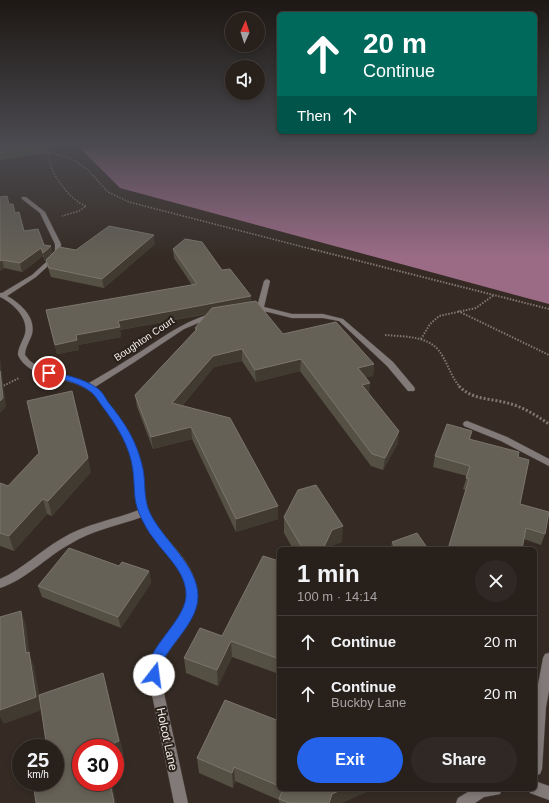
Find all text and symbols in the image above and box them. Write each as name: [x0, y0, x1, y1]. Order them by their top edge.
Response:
north arrow: [225, 12, 265, 52]
map controls: [225, 12, 265, 100]
icon: ahead: [297, 28, 349, 80]
text: 20 m: [363, 28, 427, 59]
button: sound: [225, 60, 265, 100]
text: Continue: [363, 61, 435, 81]
icon: ahead: [339, 104, 361, 126]
text: Then: [297, 107, 331, 124]
street label: Boughton Court: [112, 315, 176, 363]
pin: [32, 356, 66, 390]
icon: arrive: [38, 362, 60, 384]
text: 1 min: [297, 560, 360, 587]
button: close: [475, 560, 517, 602]
text: 100 m · 14:14: [297, 589, 377, 604]
icon: ahead: [297, 631, 319, 653]
text: Continue: [331, 633, 396, 650]
text: 20 m: [484, 633, 517, 650]
position arrow: [133, 654, 175, 696]
text: Continue: [331, 678, 396, 695]
icon: ahead: [297, 683, 319, 705]
text: 20 m: [484, 685, 517, 702]
text: Buckby Lane: [331, 695, 406, 710]
street label: Holcot Lane: [153, 706, 181, 772]
button: Exit: [297, 737, 403, 783]
button: Share: [411, 737, 517, 783]
speed limit sign: 30: [72, 739, 124, 791]
text: 25: [27, 749, 49, 771]
text: km/h: [27, 769, 49, 780]

